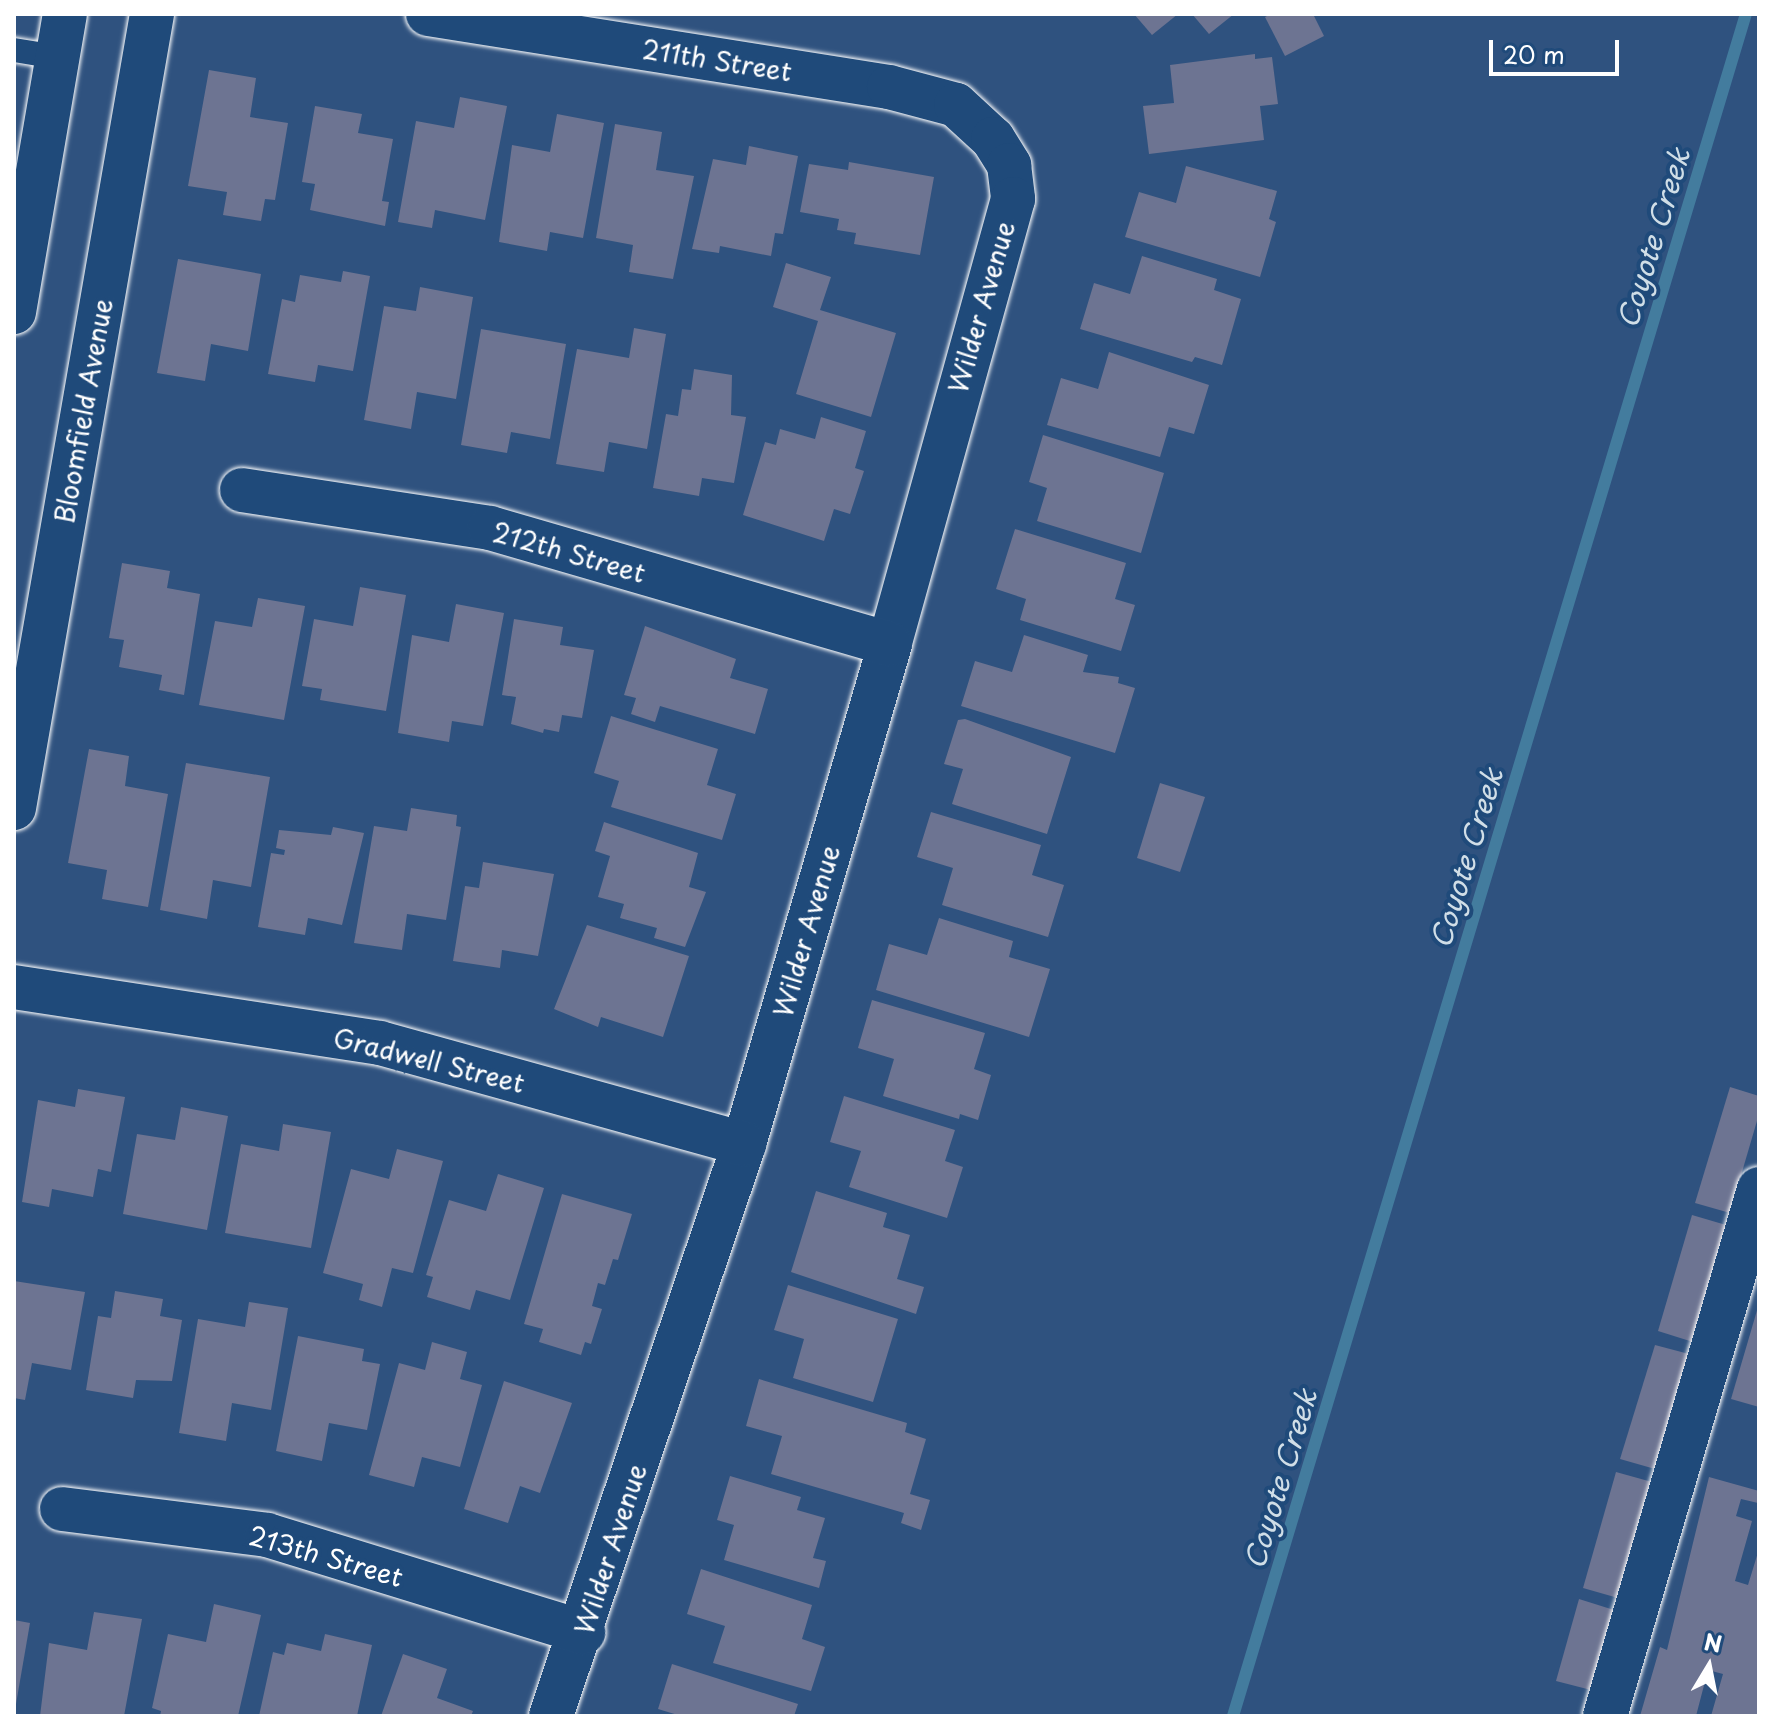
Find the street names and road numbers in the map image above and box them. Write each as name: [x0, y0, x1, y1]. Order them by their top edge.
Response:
street label: 211th Street: [640, 33, 794, 87]
street label: Wilder Avenue: [941, 216, 1021, 398]
street label: Bloomfield Avenue: [48, 296, 118, 526]
street label: 212th Street: [488, 515, 650, 589]
street label: Wilder Avenue: [766, 840, 846, 1022]
street label: Gradwell Street: [329, 1021, 529, 1099]
street label: Wilder Avenue: [567, 1459, 653, 1639]
street label: 213th Street: [246, 1519, 406, 1593]

